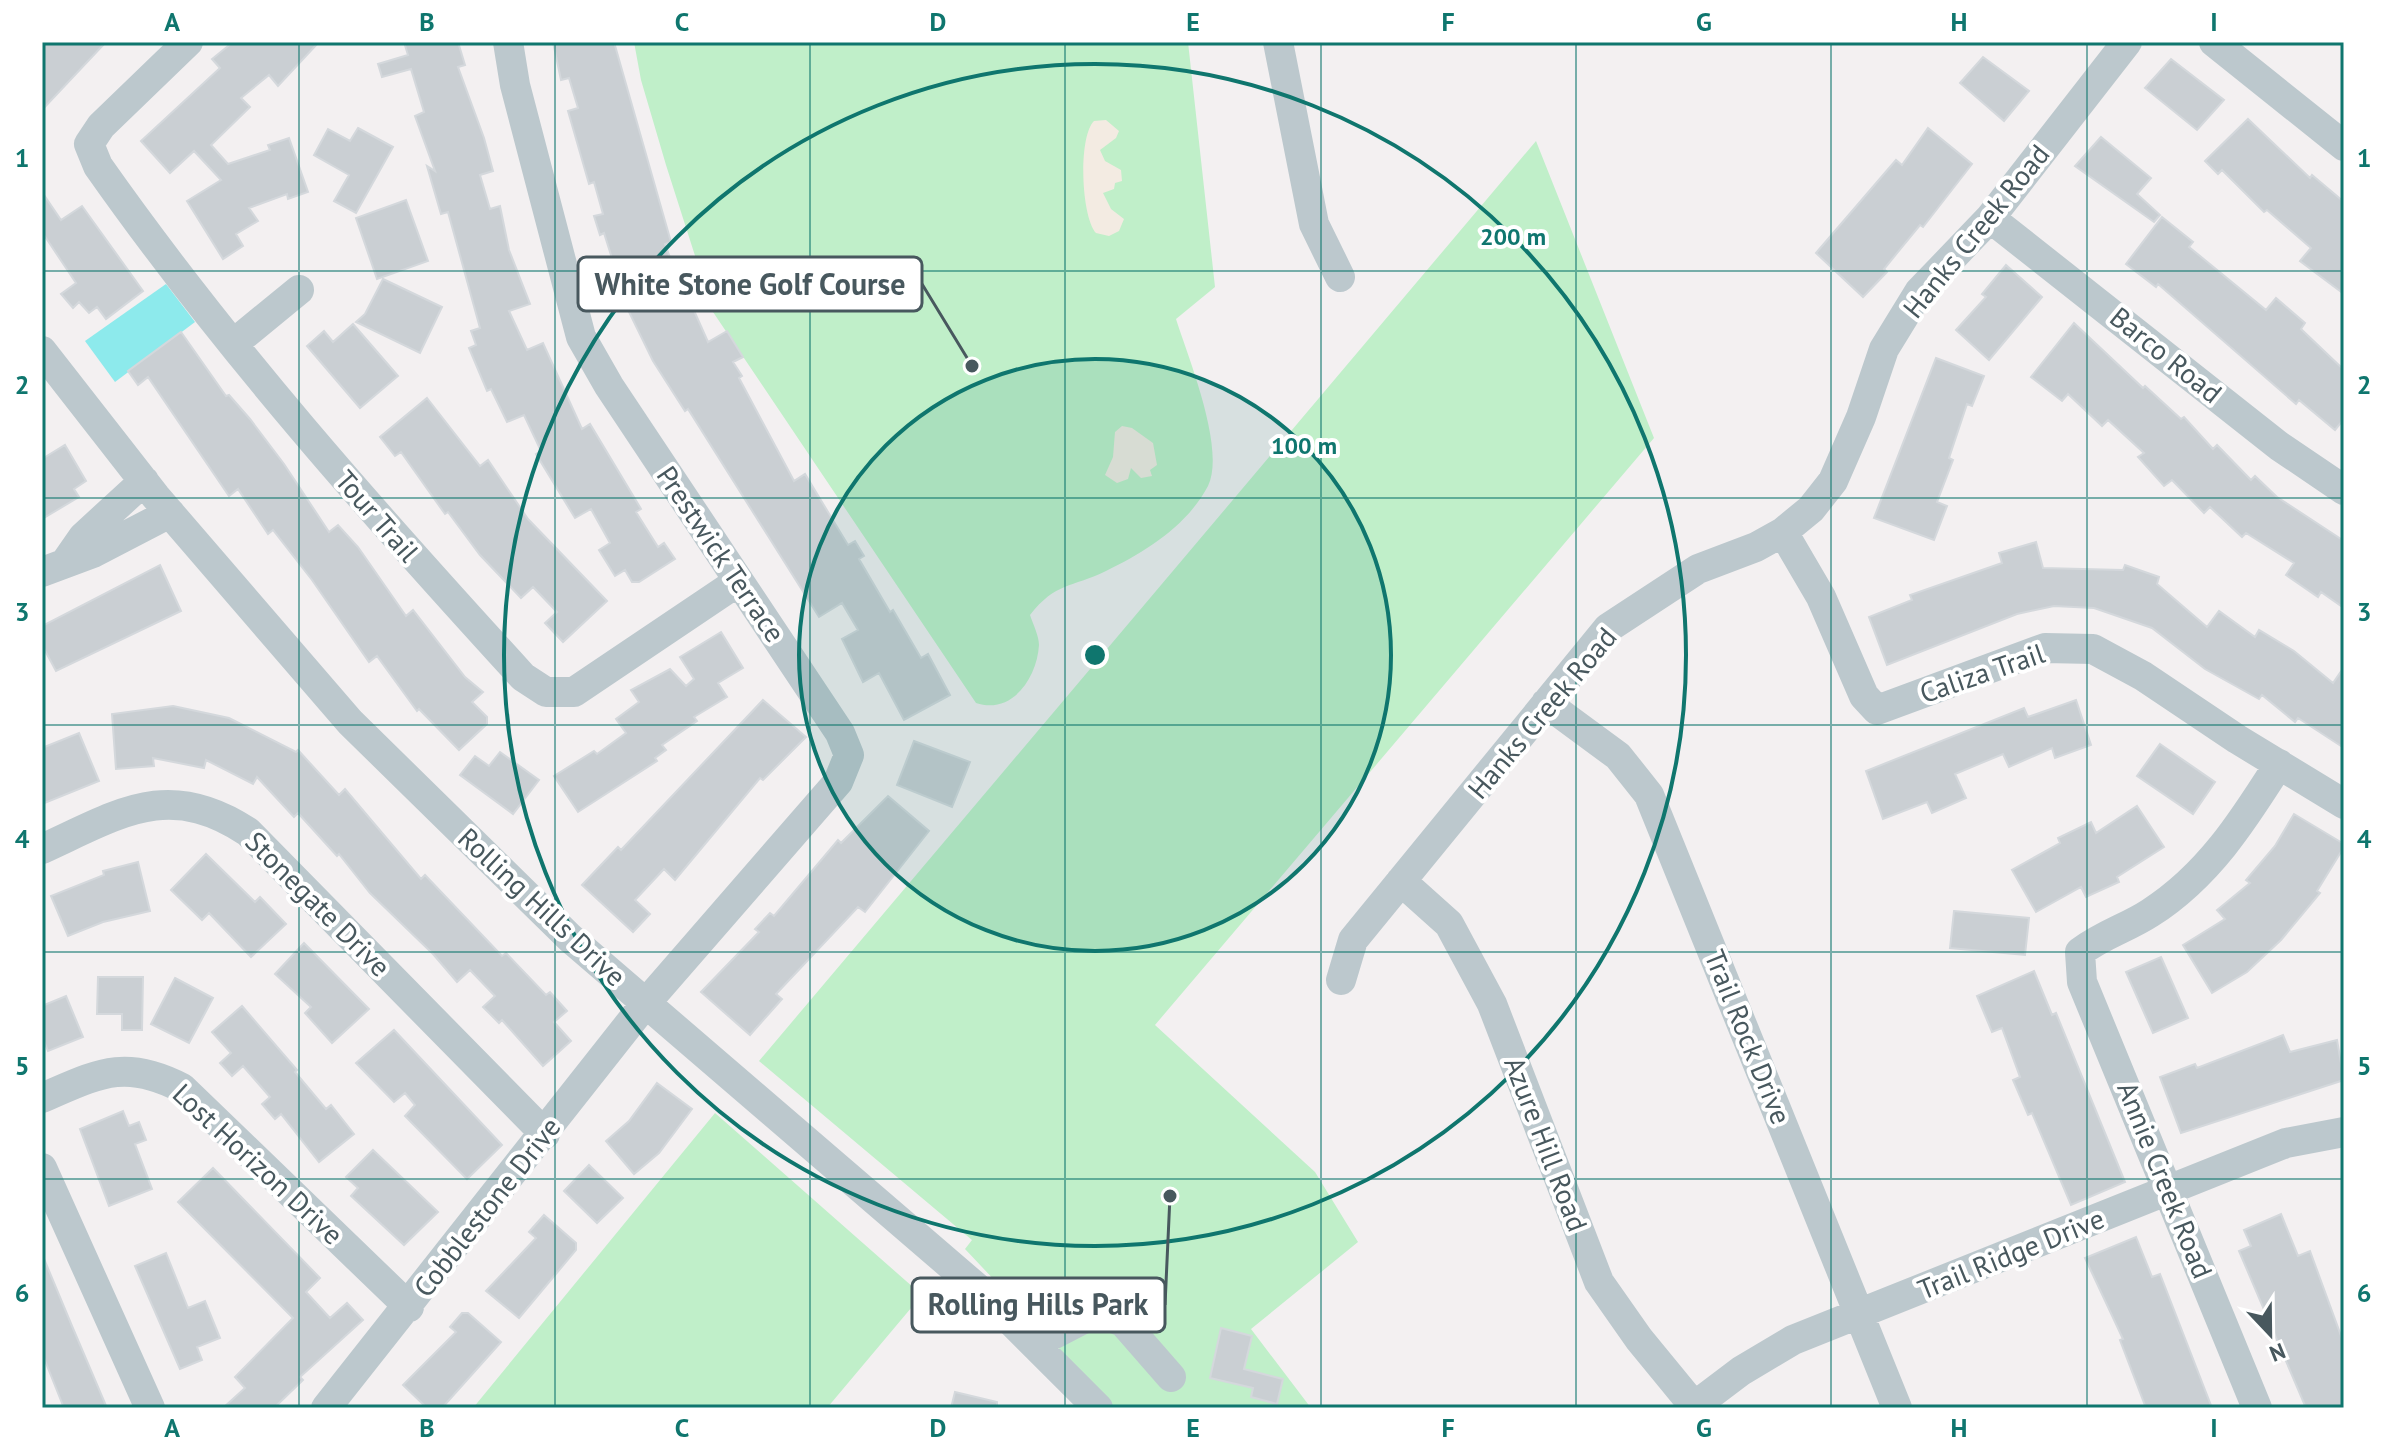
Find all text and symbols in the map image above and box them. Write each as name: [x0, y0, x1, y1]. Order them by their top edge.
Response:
text: A: [164, 5, 180, 38]
text: B: [419, 5, 435, 38]
text: C: [675, 5, 689, 38]
text: D: [930, 5, 946, 38]
text: E: [1186, 5, 1200, 38]
text: F: [1441, 5, 1455, 38]
text: G: [1696, 5, 1712, 38]
text: H: [1951, 5, 1967, 38]
text: I: [2210, 5, 2218, 38]
street label: Hanks Creek Road: [1894, 136, 2057, 325]
text: 1: [15, 141, 29, 174]
text: 1: [2357, 141, 2371, 174]
text: 200 m: [1480, 221, 1546, 252]
callout: White Stone Golf Course: [578, 257, 922, 311]
text: White Stone Golf Course: [595, 264, 905, 303]
street label: Barco Road: [2103, 298, 2230, 411]
text: 2: [15, 368, 29, 401]
text: 2: [2357, 368, 2371, 401]
text: 100 m: [1271, 430, 1337, 461]
street label: Prestwick Terrace: [649, 458, 794, 649]
street label: Tour Trail: [327, 462, 427, 569]
text: 3: [15, 595, 29, 628]
text: 3: [2357, 595, 2371, 628]
street label: Hanks Creek Road: [1459, 619, 1624, 806]
street label: Caliza Trail: [1914, 634, 2049, 711]
centre of rings: [1081, 641, 1109, 669]
street label: Rolling Hills Drive: [450, 819, 634, 994]
text: 4: [15, 822, 30, 855]
text: 4: [2357, 822, 2372, 855]
street label: Stonegate Drive: [238, 823, 399, 984]
street label: Trail Rock Drive: [1697, 944, 1800, 1129]
text: 5: [15, 1049, 29, 1082]
text: 5: [2357, 1049, 2371, 1082]
street label: Azure Hill Road: [1496, 1051, 1597, 1236]
street label: Lost Horizon Drive: [165, 1075, 351, 1252]
street label: Annie Creek Road: [2109, 1076, 2222, 1284]
street label: Cobblestone Drive: [405, 1109, 568, 1304]
street label: Trail Ridge Drive: [1912, 1199, 2109, 1308]
text: 6: [15, 1276, 29, 1309]
text: 6: [2357, 1276, 2371, 1309]
callout: Rolling Hills Park: [912, 1278, 1165, 1332]
text: Rolling Hills Park: [928, 1284, 1148, 1323]
north arrow: [2230, 1294, 2310, 1374]
text: N: [2266, 1337, 2289, 1368]
text: A: [164, 1411, 180, 1444]
text: B: [419, 1411, 435, 1444]
text: C: [675, 1411, 689, 1444]
text: D: [930, 1411, 946, 1444]
text: E: [1186, 1411, 1200, 1444]
text: F: [1441, 1411, 1455, 1444]
text: G: [1696, 1411, 1712, 1444]
text: H: [1951, 1411, 1967, 1444]
text: I: [2210, 1411, 2218, 1444]

